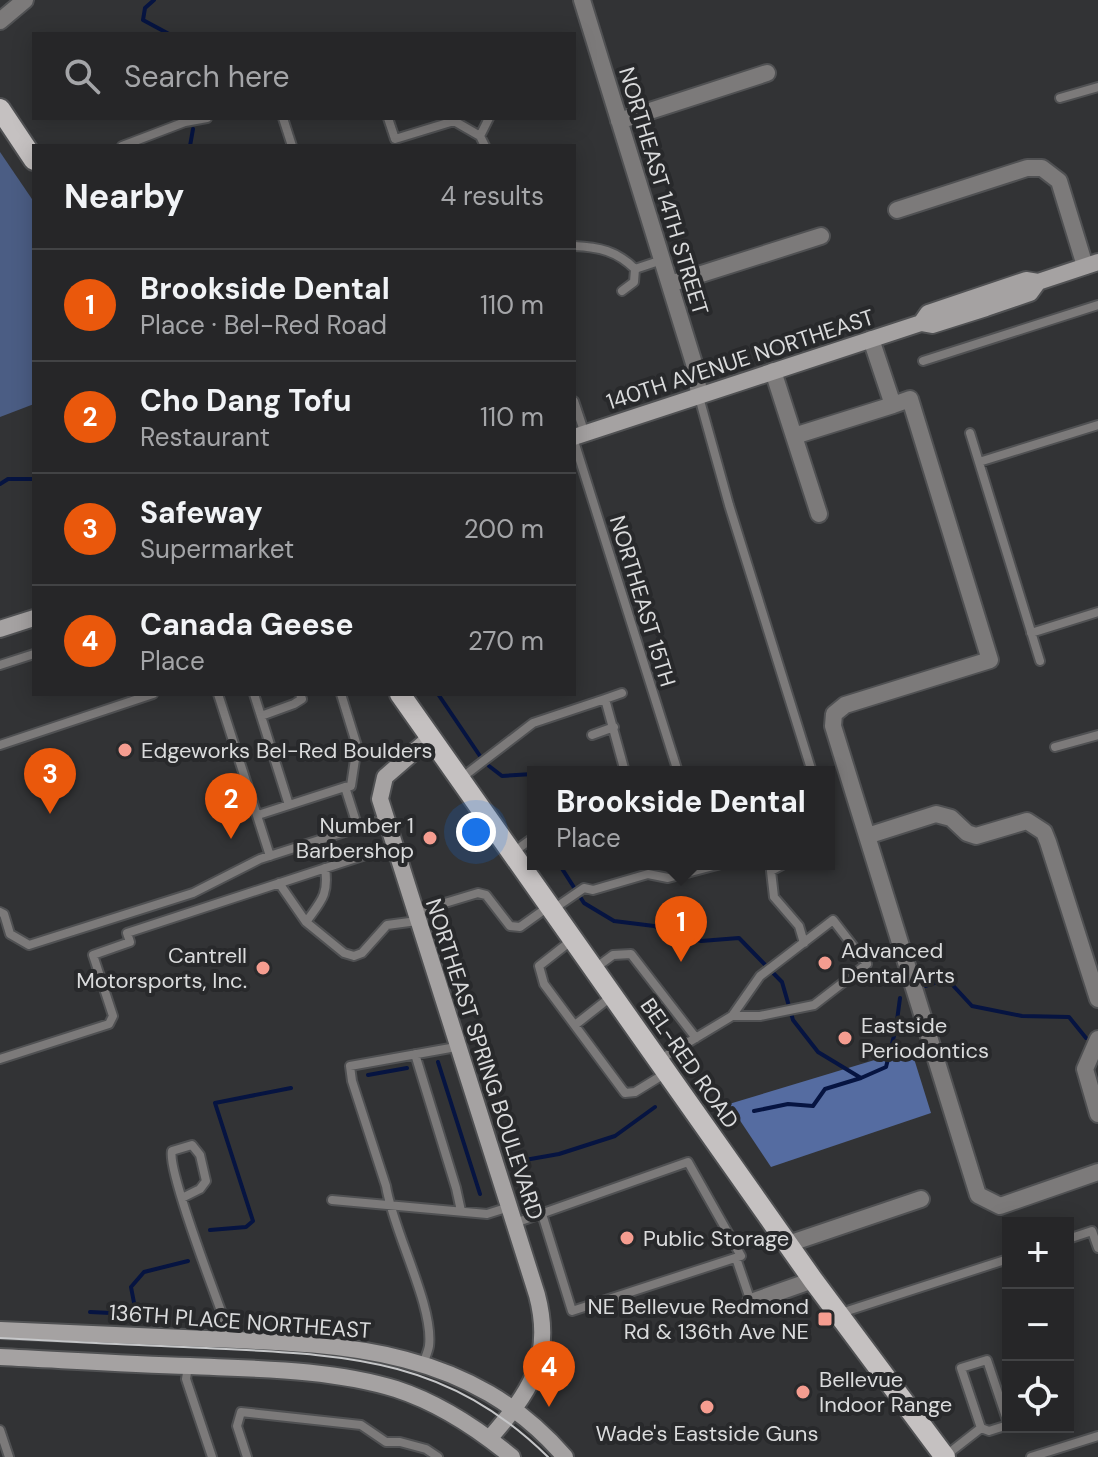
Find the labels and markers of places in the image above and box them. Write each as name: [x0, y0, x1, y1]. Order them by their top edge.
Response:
place label: Edgeworks Bel-Red Boulders: [141, 736, 432, 765]
marker: Edgeworks Bel-Red Boulders: [116, 741, 134, 759]
pin: 3: [24, 748, 76, 814]
pin: 2: [205, 773, 257, 839]
place label: Number 1 Barbershop: [296, 811, 414, 865]
marker: Number 1 Barbershop: [421, 829, 439, 847]
pin: 1: [655, 896, 707, 962]
place label: Advanced Dental Arts: [841, 936, 955, 990]
place label: Cantrell Motorsports, Inc.: [76, 941, 247, 995]
marker: Advanced Dental Arts: [816, 954, 834, 972]
marker: Cantrell Motorsports, Inc.: [254, 959, 272, 977]
place label: Eastside Periodontics: [861, 1011, 989, 1065]
marker: Eastside Periodontics: [836, 1029, 854, 1047]
place label: Public Storage: [643, 1224, 789, 1253]
marker: Public Storage: [618, 1229, 636, 1247]
place label: NE Bellevue Redmond Rd & 136th Ave NE: [588, 1292, 809, 1346]
marker: NE Bellevue Redmond Rd & 136th Ave NE: [816, 1310, 834, 1328]
pin: 4: [523, 1341, 575, 1407]
place label: Bellevue Indoor Range: [819, 1365, 952, 1419]
marker: Bellevue Indoor Range: [794, 1383, 812, 1401]
marker: Wade's Eastside Guns: [698, 1398, 716, 1416]
place label: Wade's Eastside Guns: [596, 1419, 818, 1448]

